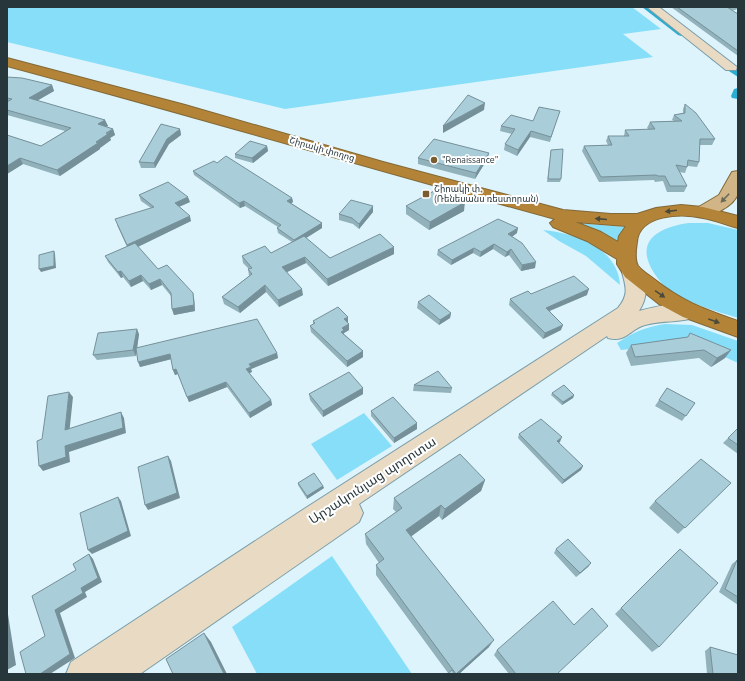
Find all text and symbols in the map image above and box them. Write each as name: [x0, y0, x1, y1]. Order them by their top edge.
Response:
street label: Շիրակի փողոց: [288, 135, 356, 163]
marker: "Renaissance": [429, 155, 439, 165]
place label: "Renaissance": [442, 155, 498, 165]
place label: Շիրակի փ. (Ռենեսանս ռեստորան): [434, 184, 539, 204]
marker: Շիրակի փ. (Ռենեսանս ռեստորան): [421, 189, 431, 199]
one-way arrow: [721, 194, 730, 203]
one-way arrow: [665, 208, 677, 215]
one-way arrow: [595, 216, 607, 222]
one-way arrow: [654, 290, 665, 298]
one-way arrow: [708, 318, 720, 324]
street label: Արշակունյաց պողոտա: [306, 434, 439, 527]

